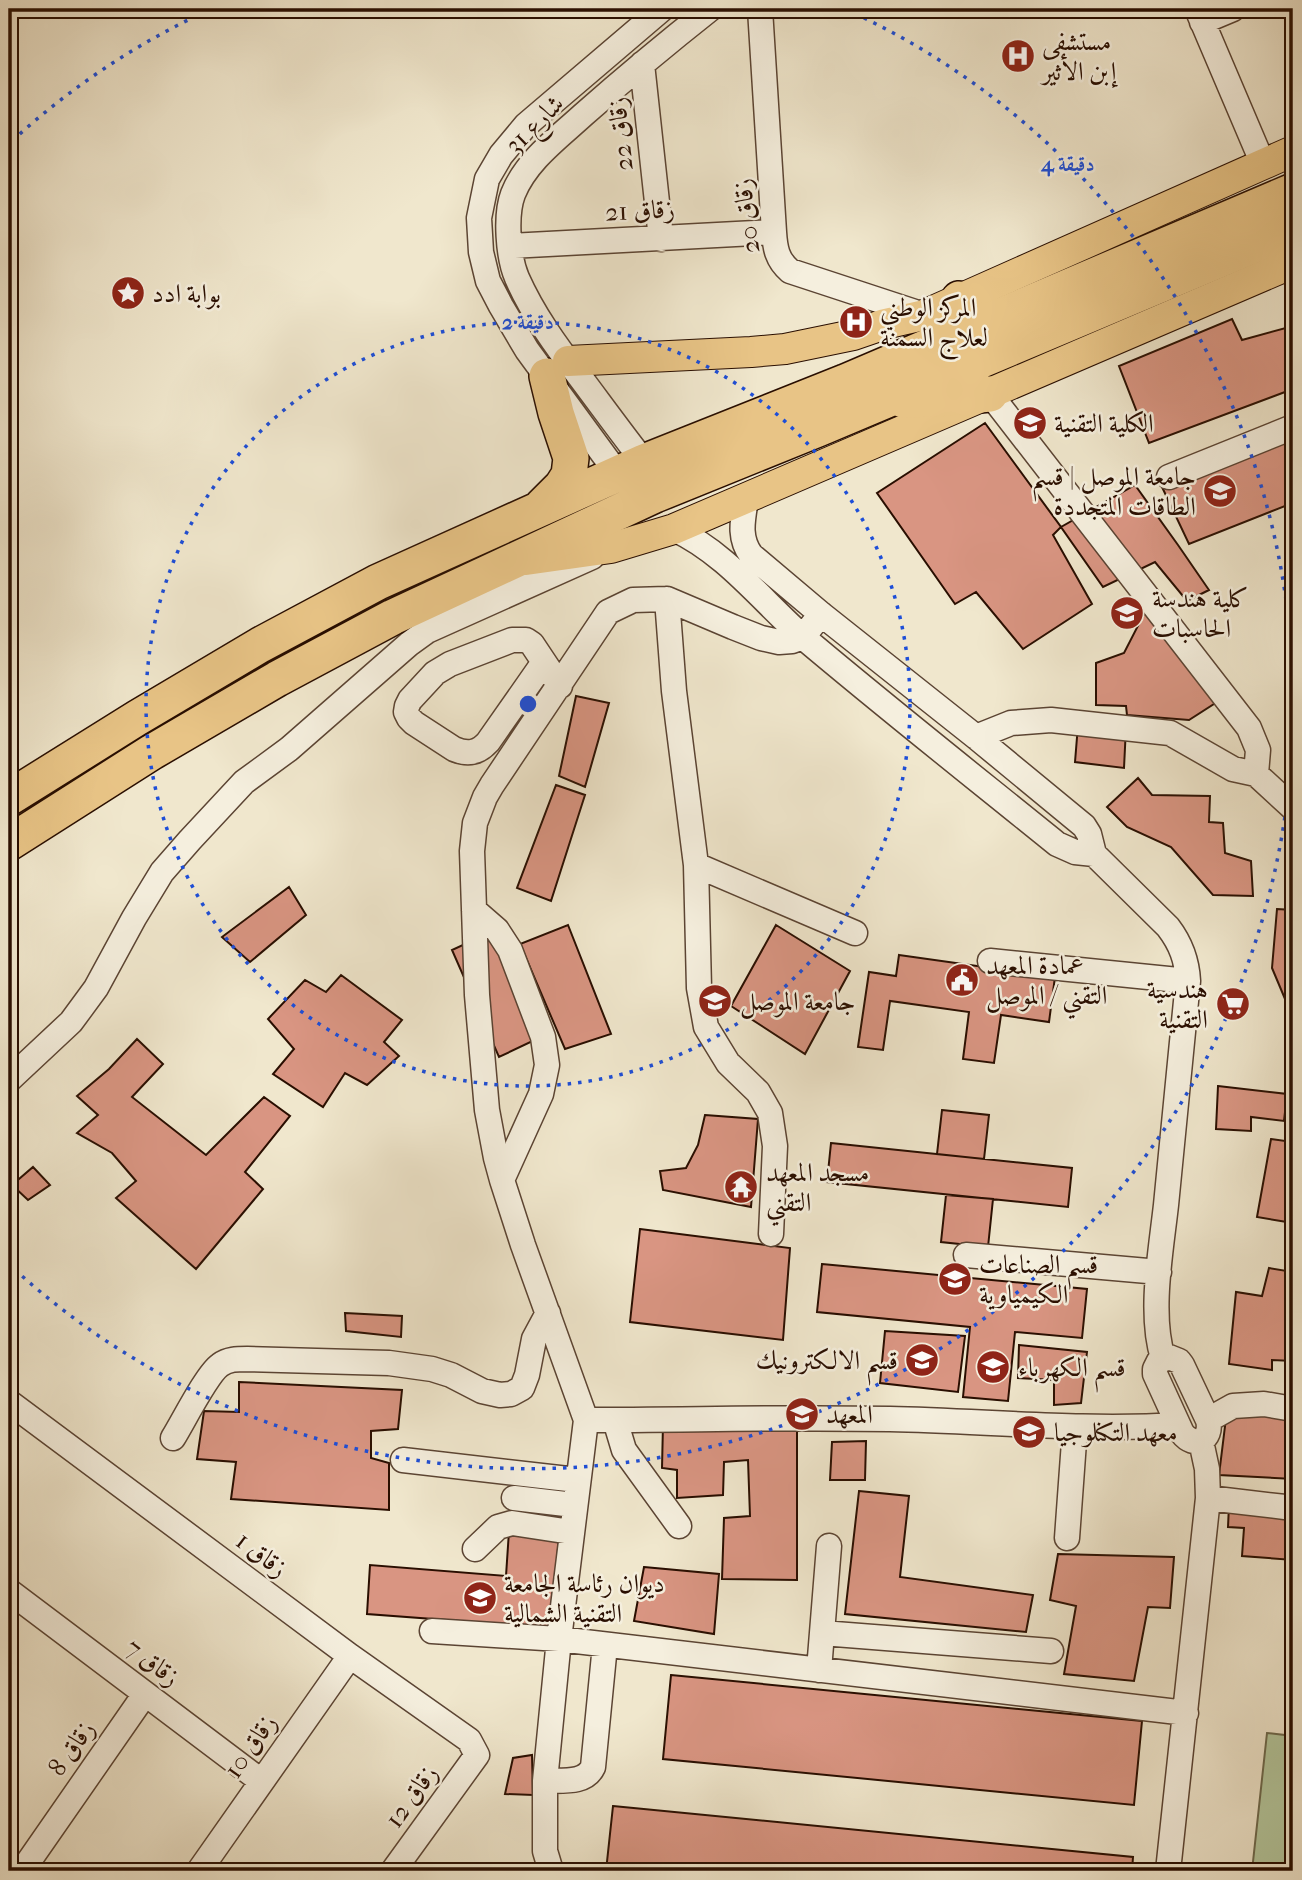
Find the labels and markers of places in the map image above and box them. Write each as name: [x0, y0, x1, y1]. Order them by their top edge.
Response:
place label: مستشفى إبن الأثير: [1039, 26, 1119, 88]
hospital icon: مستشفى إبن الأثير: [999, 37, 1037, 75]
place icon: بوابة ادد: [109, 274, 147, 312]
place label: بوابة ادد: [152, 278, 221, 310]
place label: المركز الوطني لعلاج السمنة: [880, 292, 988, 361]
hospital icon: المركز الوطني لعلاج السمنة: [837, 303, 875, 341]
school or university icon: الكلية التقنية: [1011, 404, 1049, 442]
place label: الكلية التقنية: [1054, 408, 1154, 439]
place label: جامعة الموصل | قسم الطاقات المتجددة: [1032, 461, 1196, 522]
school or university icon: جامعة الموصل | قسم الطاقات المتجددة: [1201, 472, 1239, 510]
place label: كلية هندسة الحاسبات: [1152, 583, 1249, 644]
school or university icon: كلية هندسة الحاسبات: [1108, 594, 1146, 632]
centre of rings: [516, 692, 540, 716]
place label: عمادة المعهد التقني / الموصل: [986, 950, 1108, 1019]
public building icon: عمادة المعهد التقني / الموصل: [943, 961, 981, 999]
place label: هندسية التقنية: [1147, 974, 1208, 1035]
school or university icon: جامعة الموصل: [696, 982, 734, 1020]
supermarket icon: هندسية التقنية: [1214, 985, 1252, 1023]
place label: جامعة الموصل: [740, 986, 856, 1019]
place label: مسجد المعهد التقني: [766, 1157, 869, 1226]
temple icon: مسجد المعهد التقني: [722, 1168, 760, 1206]
place label: قسم الصناعات الكيمياوية: [979, 1249, 1098, 1310]
school or university icon: قسم الصناعات الكيمياوية: [936, 1260, 974, 1298]
school or university icon: قسم الالكترونيك: [903, 1341, 941, 1379]
place label: قسم الالكترونيك: [756, 1345, 898, 1386]
school or university icon: قسم الكهرباء: [974, 1348, 1012, 1386]
place label: قسم الكهرباء: [1018, 1352, 1126, 1393]
school or university icon: المعهد: [783, 1395, 821, 1433]
place label: المعهد: [826, 1399, 873, 1430]
school or university icon: معهد التكنلوجيا: [1010, 1413, 1048, 1451]
place label: معهد التكنلوجيا: [1054, 1417, 1178, 1448]
place label: ديوان رئاسة الجامعة التقنية الشمالية: [504, 1568, 665, 1629]
school or university icon: ديوان رئاسة الجامعة التقنية الشمالية: [461, 1579, 499, 1617]

